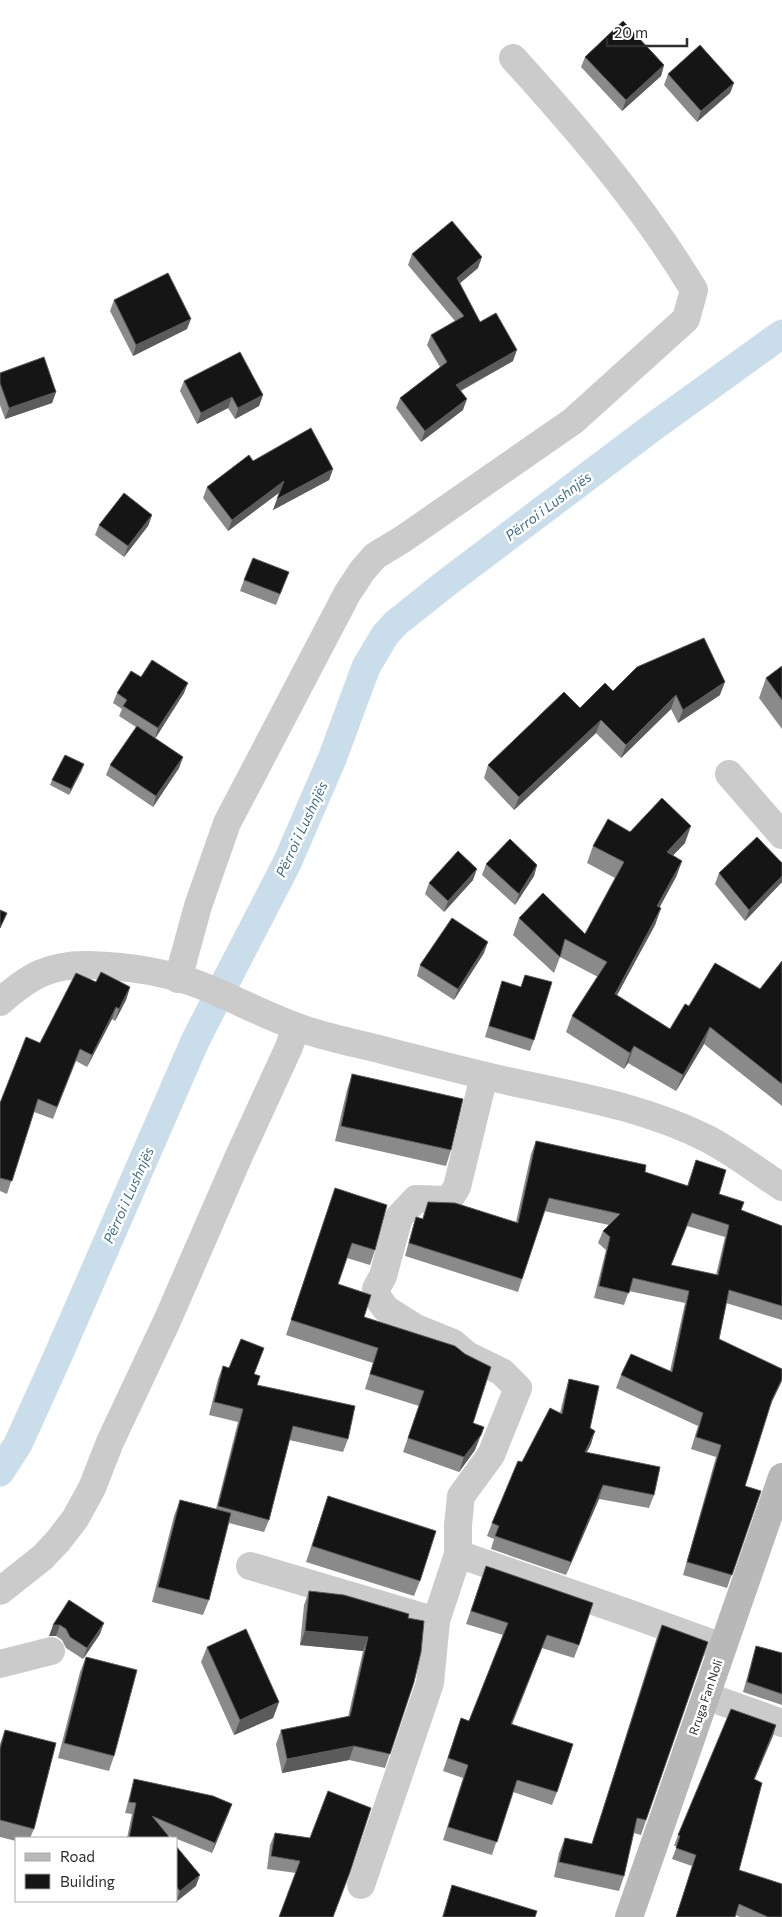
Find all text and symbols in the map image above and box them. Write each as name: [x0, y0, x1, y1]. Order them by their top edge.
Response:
scale bar: [607, 15, 687, 47]
text: 20 m: [614, 23, 648, 41]
water label: Përroi i Lushnjës: [502, 468, 594, 544]
water label: Përroi i Lushnjës: [271, 779, 331, 879]
water label: Përroi i Lushnjës: [99, 1144, 157, 1246]
street label: Rruga Fan Noli: [686, 1657, 724, 1737]
legend: [15, 1837, 178, 1902]
text: Road: [60, 1847, 95, 1865]
text: Building: [60, 1872, 115, 1890]

